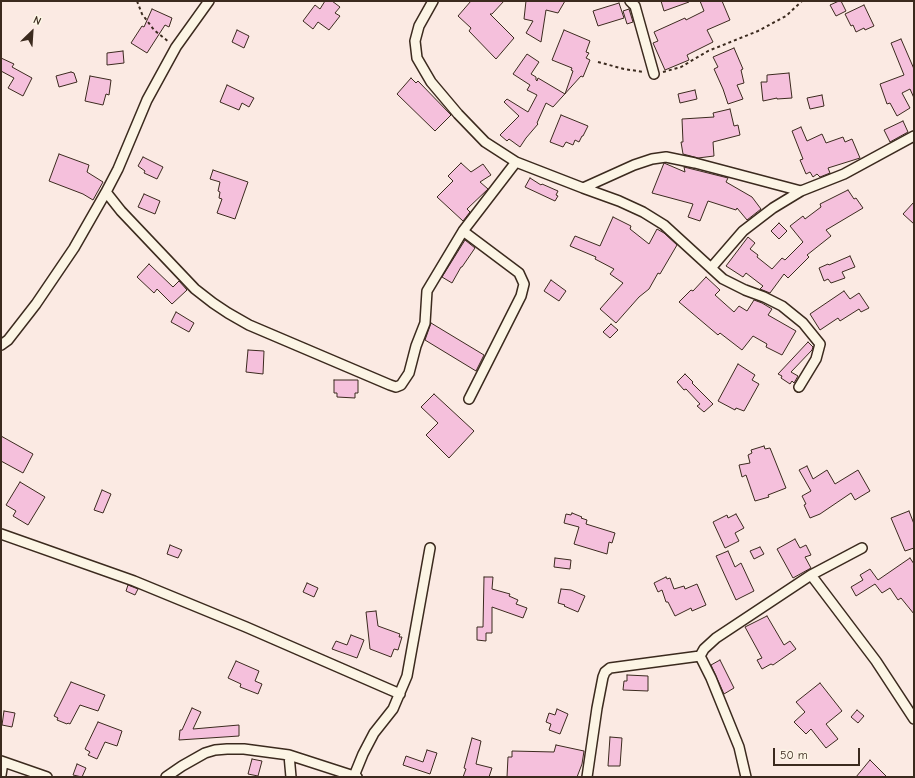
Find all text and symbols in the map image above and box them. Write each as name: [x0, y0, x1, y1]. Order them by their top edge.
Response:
north arrow: [12, 12, 52, 52]
text: N: [31, 13, 43, 28]
scale bar: [775, 740, 862, 766]
text: 50 m: [780, 748, 808, 762]

